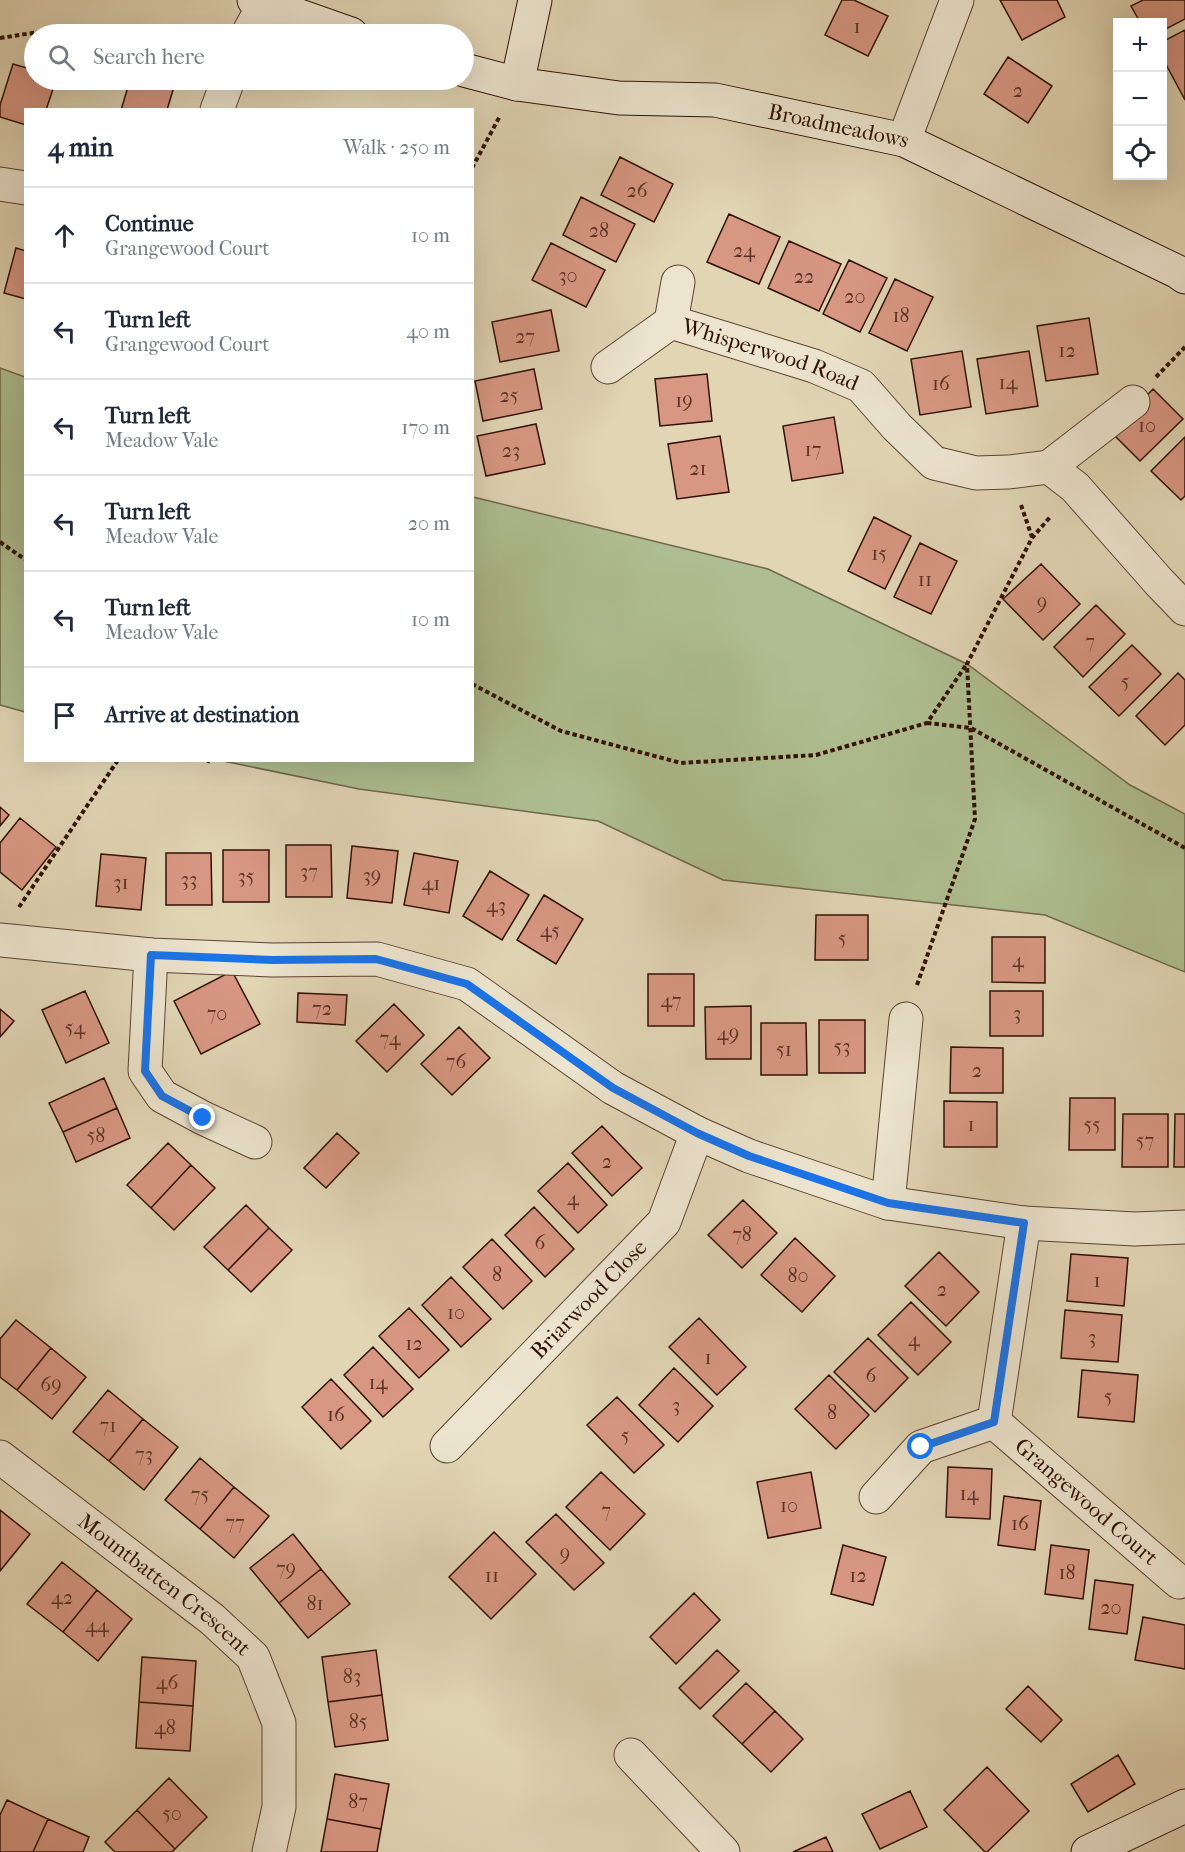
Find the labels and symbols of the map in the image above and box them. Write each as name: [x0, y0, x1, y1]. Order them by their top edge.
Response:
house number: 1: [853, 15, 861, 38]
house number: 2: [1013, 79, 1023, 102]
street label: Broadmeadows: [766, 99, 914, 154]
house number: 26: [626, 179, 648, 202]
house number: 28: [589, 219, 609, 242]
house number: 24: [733, 239, 756, 262]
house number: 30: [558, 264, 578, 287]
house number: 22: [794, 265, 814, 288]
house number: 20: [844, 285, 866, 308]
house number: 18: [892, 304, 910, 327]
street label: Whisperwood Road: [678, 313, 864, 397]
house number: 27: [515, 325, 535, 348]
house number: 12: [1058, 339, 1076, 362]
house number: 14: [999, 371, 1019, 394]
house number: 16: [932, 372, 950, 395]
house number: 25: [500, 384, 518, 407]
house number: 19: [675, 389, 693, 412]
house number: 10: [1138, 414, 1156, 437]
house number: 17: [805, 438, 822, 461]
house number: 23: [502, 439, 520, 462]
house number: 21: [689, 457, 707, 480]
house number: 15: [871, 542, 887, 565]
house number: 11: [918, 568, 932, 591]
house number: 9: [1037, 591, 1047, 614]
house number: 7: [1085, 630, 1095, 653]
house number: 5: [1121, 670, 1129, 693]
house number: 37: [300, 860, 318, 883]
house number: 39: [363, 864, 381, 887]
house number: 35: [238, 865, 254, 888]
house number: 33: [181, 868, 197, 891]
house number: 31: [113, 871, 129, 894]
house number: 41: [422, 872, 440, 895]
house number: 43: [486, 894, 506, 917]
house number: 45: [540, 919, 560, 942]
house number: 5: [838, 927, 846, 950]
house number: 4: [1012, 949, 1025, 972]
house number: 47: [661, 989, 682, 1012]
house number: 72: [312, 997, 332, 1020]
house number: 70: [207, 1002, 227, 1025]
house number: 3: [1013, 1002, 1021, 1025]
house number: 54: [65, 1016, 86, 1039]
house number: 49: [717, 1022, 739, 1045]
house number: 74: [380, 1027, 402, 1050]
house number: 53: [834, 1035, 850, 1058]
house number: 51: [776, 1038, 792, 1061]
house number: 76: [446, 1050, 466, 1073]
house number: 2: [972, 1059, 982, 1082]
route end: [189, 1104, 215, 1130]
house number: 1: [967, 1113, 975, 1136]
house number: 55: [1083, 1113, 1101, 1136]
house number: 58: [87, 1124, 105, 1147]
house number: 57: [1136, 1129, 1154, 1152]
house number: 2: [602, 1150, 612, 1173]
house number: 4: [567, 1187, 580, 1210]
house number: 78: [732, 1223, 752, 1246]
house number: 6: [535, 1231, 546, 1254]
street label: Briarwood Close: [525, 1234, 653, 1364]
house number: 8: [492, 1263, 502, 1286]
house number: 80: [787, 1264, 809, 1287]
house number: 1: [1093, 1269, 1101, 1292]
house number: 2: [937, 1278, 947, 1301]
house number: 10: [447, 1301, 465, 1324]
house number: 3: [1088, 1326, 1096, 1349]
house number: 4: [908, 1328, 921, 1351]
house number: 12: [405, 1332, 423, 1355]
house number: 1: [704, 1346, 712, 1369]
house number: 6: [866, 1364, 877, 1387]
house number: 14: [369, 1371, 389, 1394]
house number: 69: [40, 1373, 62, 1396]
house number: 5: [1104, 1385, 1112, 1408]
house number: 3: [672, 1394, 680, 1417]
house number: 8: [827, 1401, 837, 1424]
house number: 16: [327, 1403, 345, 1426]
house number: 71: [100, 1414, 116, 1437]
house number: 5: [621, 1424, 629, 1447]
route start: [907, 1433, 933, 1459]
street label: Grangewood Court: [1009, 1433, 1163, 1571]
house number: 73: [135, 1443, 153, 1466]
house number: 14: [960, 1482, 980, 1505]
house number: 75: [191, 1483, 209, 1506]
house number: 10: [780, 1494, 798, 1517]
house number: 7: [601, 1499, 611, 1522]
street label: Mountbatten Crescent: [73, 1508, 256, 1661]
house number: 77: [225, 1511, 245, 1534]
house number: 16: [1011, 1512, 1029, 1535]
house number: 9: [560, 1542, 570, 1565]
house number: 79: [276, 1557, 296, 1580]
house number: 18: [1058, 1561, 1076, 1584]
house number: 11: [485, 1564, 499, 1587]
house number: 12: [849, 1564, 867, 1587]
house number: 42: [51, 1586, 73, 1609]
house number: 81: [306, 1592, 324, 1615]
house number: 20: [1100, 1596, 1122, 1619]
house number: 44: [85, 1614, 110, 1637]
house number: 83: [343, 1665, 361, 1688]
house number: 46: [156, 1671, 178, 1694]
house number: 85: [349, 1710, 367, 1733]
house number: 48: [154, 1716, 176, 1739]
house number: 87: [348, 1790, 368, 1813]
house number: 50: [162, 1802, 182, 1825]

